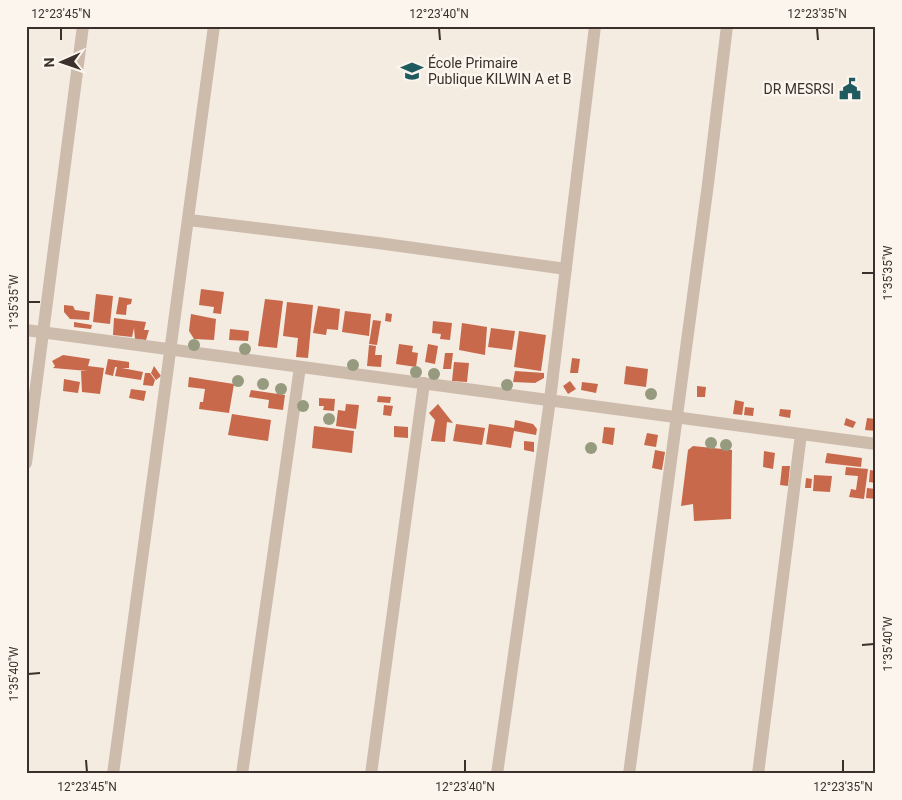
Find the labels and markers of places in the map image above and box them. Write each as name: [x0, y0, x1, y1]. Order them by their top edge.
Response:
place label: École Primaire Publique KILWIN A et B: [428, 54, 571, 87]
school or university icon: École Primaire Publique KILWIN A et B: [399, 58, 425, 84]
public building icon: DR MESRSI: [837, 76, 863, 102]
place label: DR MESRSI: [763, 81, 834, 97]

